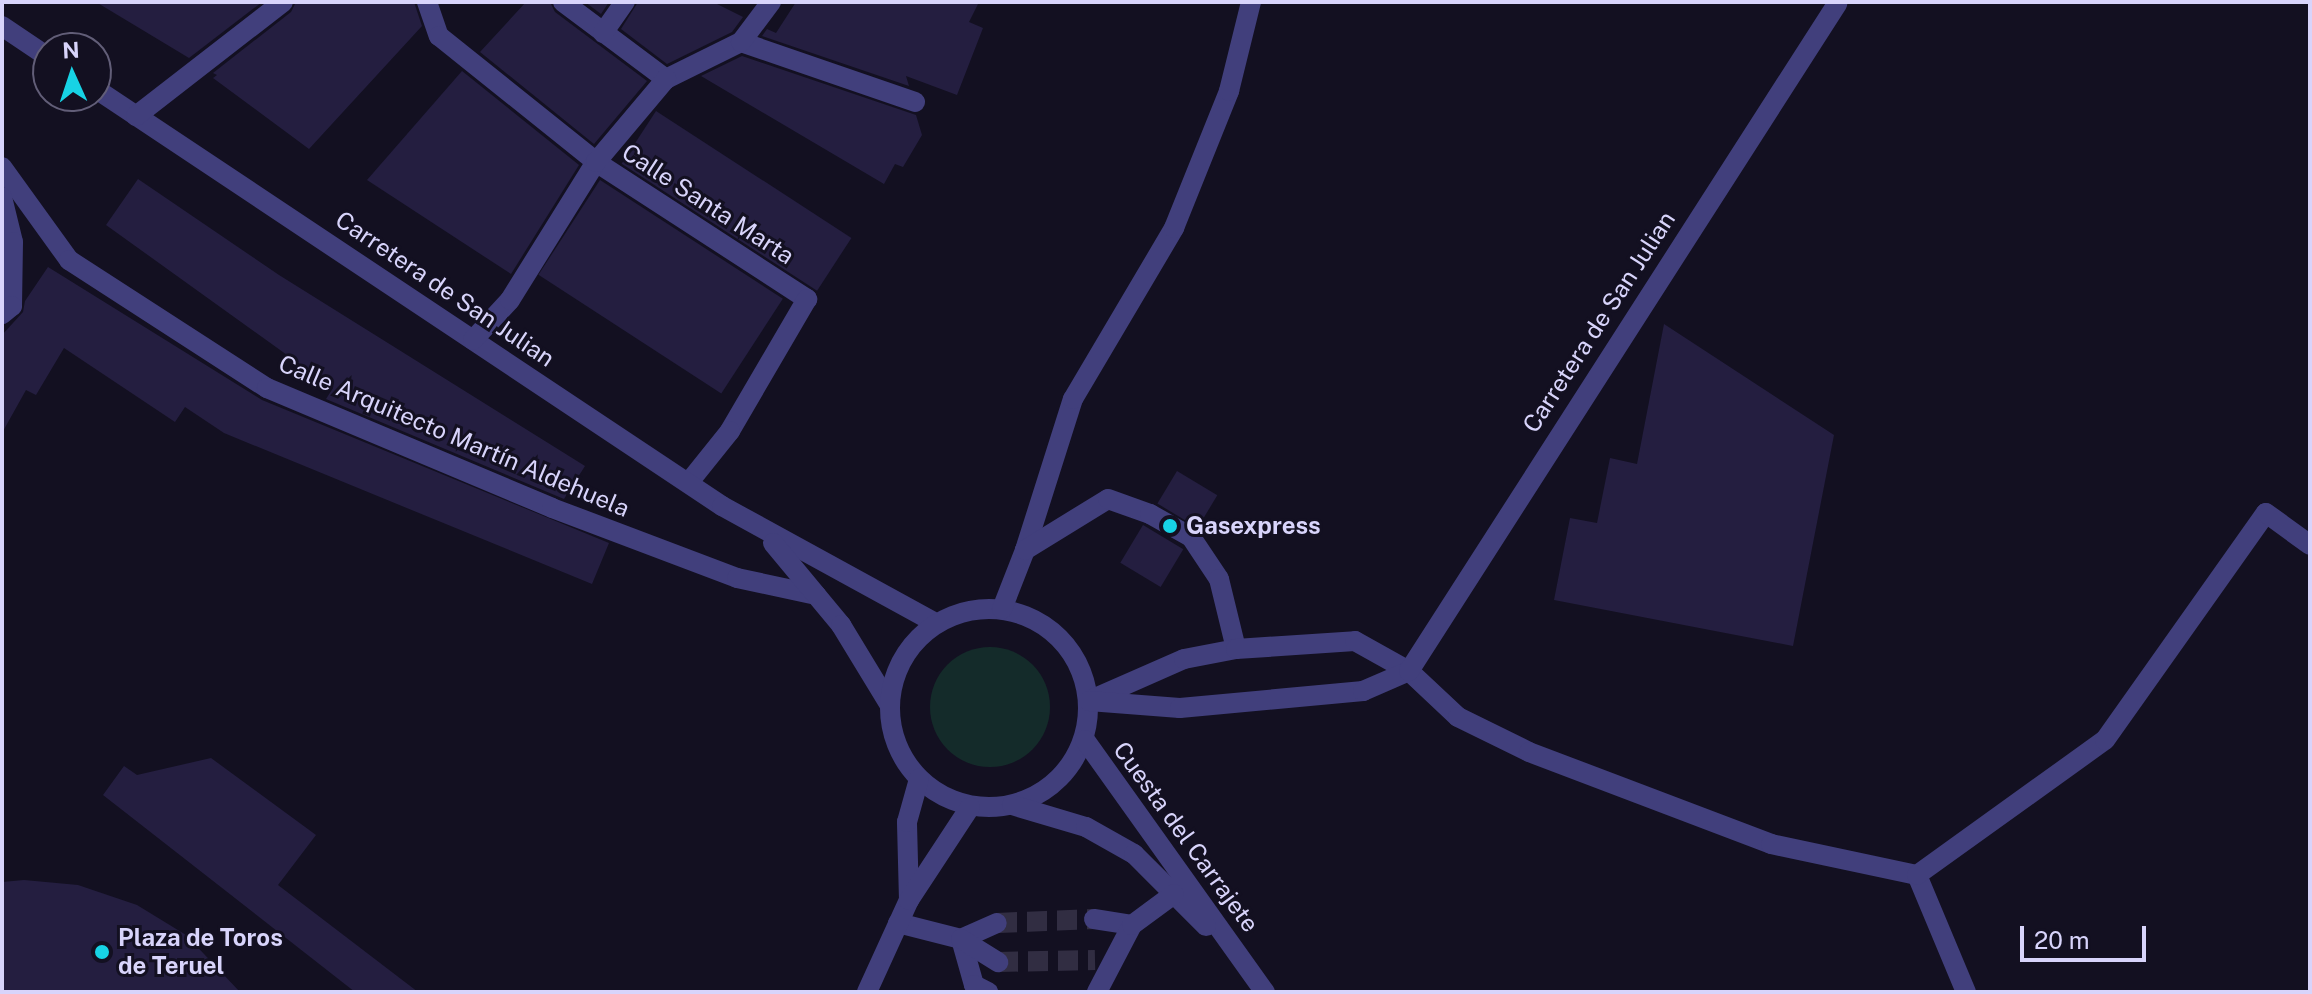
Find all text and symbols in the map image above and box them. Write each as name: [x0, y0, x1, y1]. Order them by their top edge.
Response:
north arrow: [32, 32, 112, 112]
text: N: [62, 37, 80, 63]
street label: Calle Santa Marta: [616, 138, 800, 270]
street label: Carretera de San Julian: [330, 205, 560, 373]
street label: Carretera de San Julian: [1517, 206, 1681, 438]
street label: Calle Arquitecto Martín Aldehuela: [274, 349, 634, 523]
place label: Gasexpress: [1186, 512, 1321, 540]
marker: Gasexpress: [1161, 517, 1179, 535]
street label: Cuesta del Carrajete: [1107, 736, 1265, 938]
scale bar: [2024, 910, 2150, 960]
place label: Plaza de Toros de Teruel: [118, 924, 283, 980]
text: 20 m: [2034, 926, 2090, 954]
marker: Plaza de Toros de Teruel: [93, 943, 111, 961]

